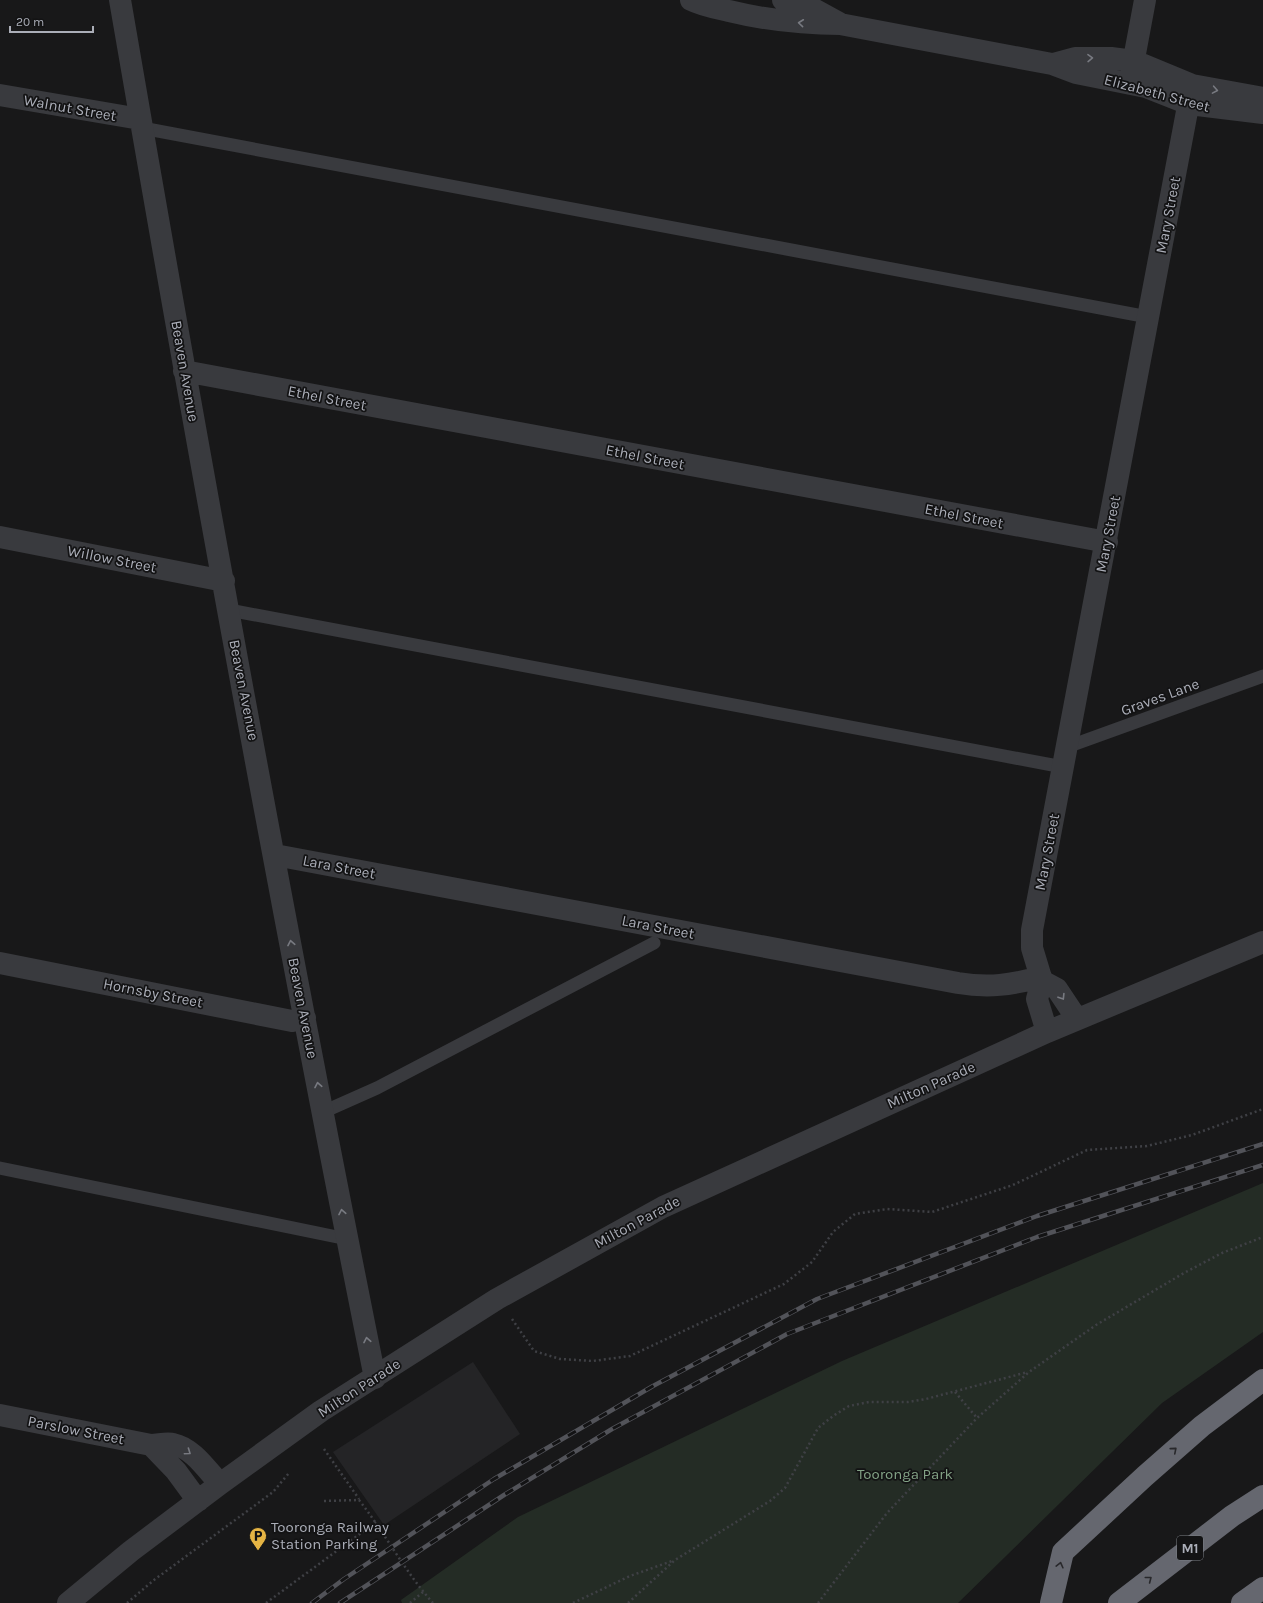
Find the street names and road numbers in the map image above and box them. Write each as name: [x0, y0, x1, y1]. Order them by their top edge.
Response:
street label: Elizabeth Street: [1102, 70, 1212, 116]
street label: Walnut Street: [22, 91, 118, 125]
street label: Mary Street: [1152, 175, 1184, 255]
street label: Beaven Avenue: [167, 319, 203, 423]
street label: Ethel Street: [286, 382, 368, 415]
street label: Ethel Street: [604, 441, 686, 474]
street label: Mary Street: [1092, 494, 1124, 574]
street label: Ethel Street: [923, 500, 1005, 533]
street label: Willow Street: [66, 542, 158, 576]
street label: Beaven Avenue: [225, 638, 263, 742]
street label: Graves Lane: [1118, 675, 1202, 719]
street label: Mary Street: [1031, 812, 1063, 892]
street label: Lara Street: [301, 851, 377, 883]
street label: Lara Street: [620, 911, 696, 943]
street label: Beaven Avenue: [284, 956, 322, 1060]
street label: Hornsby Street: [102, 975, 205, 1012]
street label: Milton Parade: [884, 1058, 978, 1112]
street label: Milton Parade: [591, 1192, 683, 1252]
street label: Milton Parade: [314, 1355, 404, 1421]
street label: Parslow Street: [26, 1412, 126, 1448]
road number: M1: [1177, 1536, 1203, 1560]

